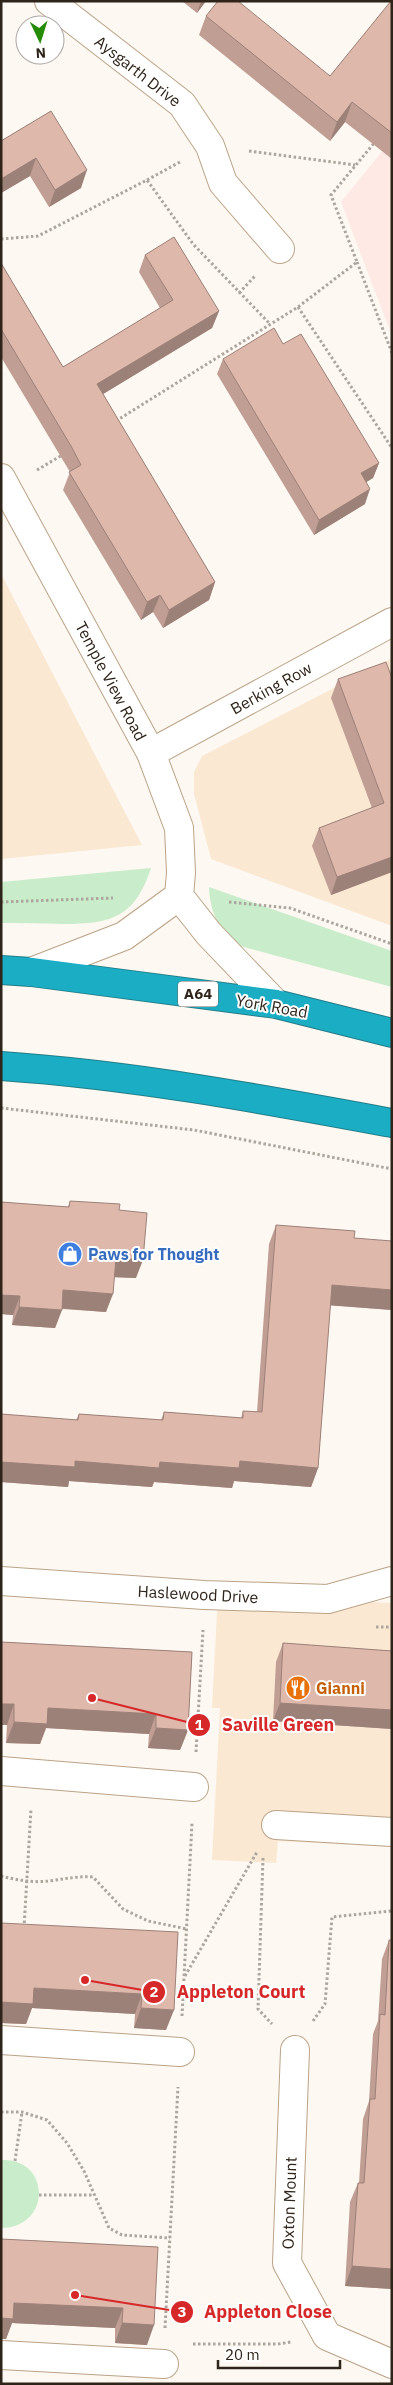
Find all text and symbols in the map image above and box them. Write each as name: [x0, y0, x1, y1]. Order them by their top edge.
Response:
north arrow: [15, 15, 65, 65]
street label: Aysgarth Drive: [91, 31, 185, 111]
text: N: [35, 44, 47, 62]
street label: Temple View Road: [71, 618, 151, 744]
street label: Berking Row: [227, 657, 315, 719]
road number: A64: [178, 982, 218, 1006]
street label: York Road: [235, 990, 309, 1022]
shop icon: Paws for Thought: [57, 1241, 83, 1267]
place label: Paws for Thought: [88, 1244, 219, 1264]
street label: Haslewood Drive: [137, 1581, 259, 1607]
restaurant icon: Gianni: [285, 1675, 311, 1701]
place label: Gianni: [316, 1678, 365, 1698]
callout: Saville Green: [187, 1708, 344, 1741]
text: Saville Green: [222, 1713, 334, 1736]
text: 1: [194, 1715, 204, 1734]
callout: Appleton Court: [141, 1976, 315, 2009]
text: Appleton Court: [177, 1980, 305, 2003]
text: 2: [149, 1982, 159, 2001]
street label: Oxton Mount: [277, 2156, 301, 2250]
callout: Appleton Close: [169, 2296, 342, 2329]
text: Appleton Close: [204, 2300, 332, 2323]
text: 3: [177, 2302, 187, 2321]
scale bar: [218, 2338, 340, 2370]
text: 20 m: [225, 2345, 260, 2364]

